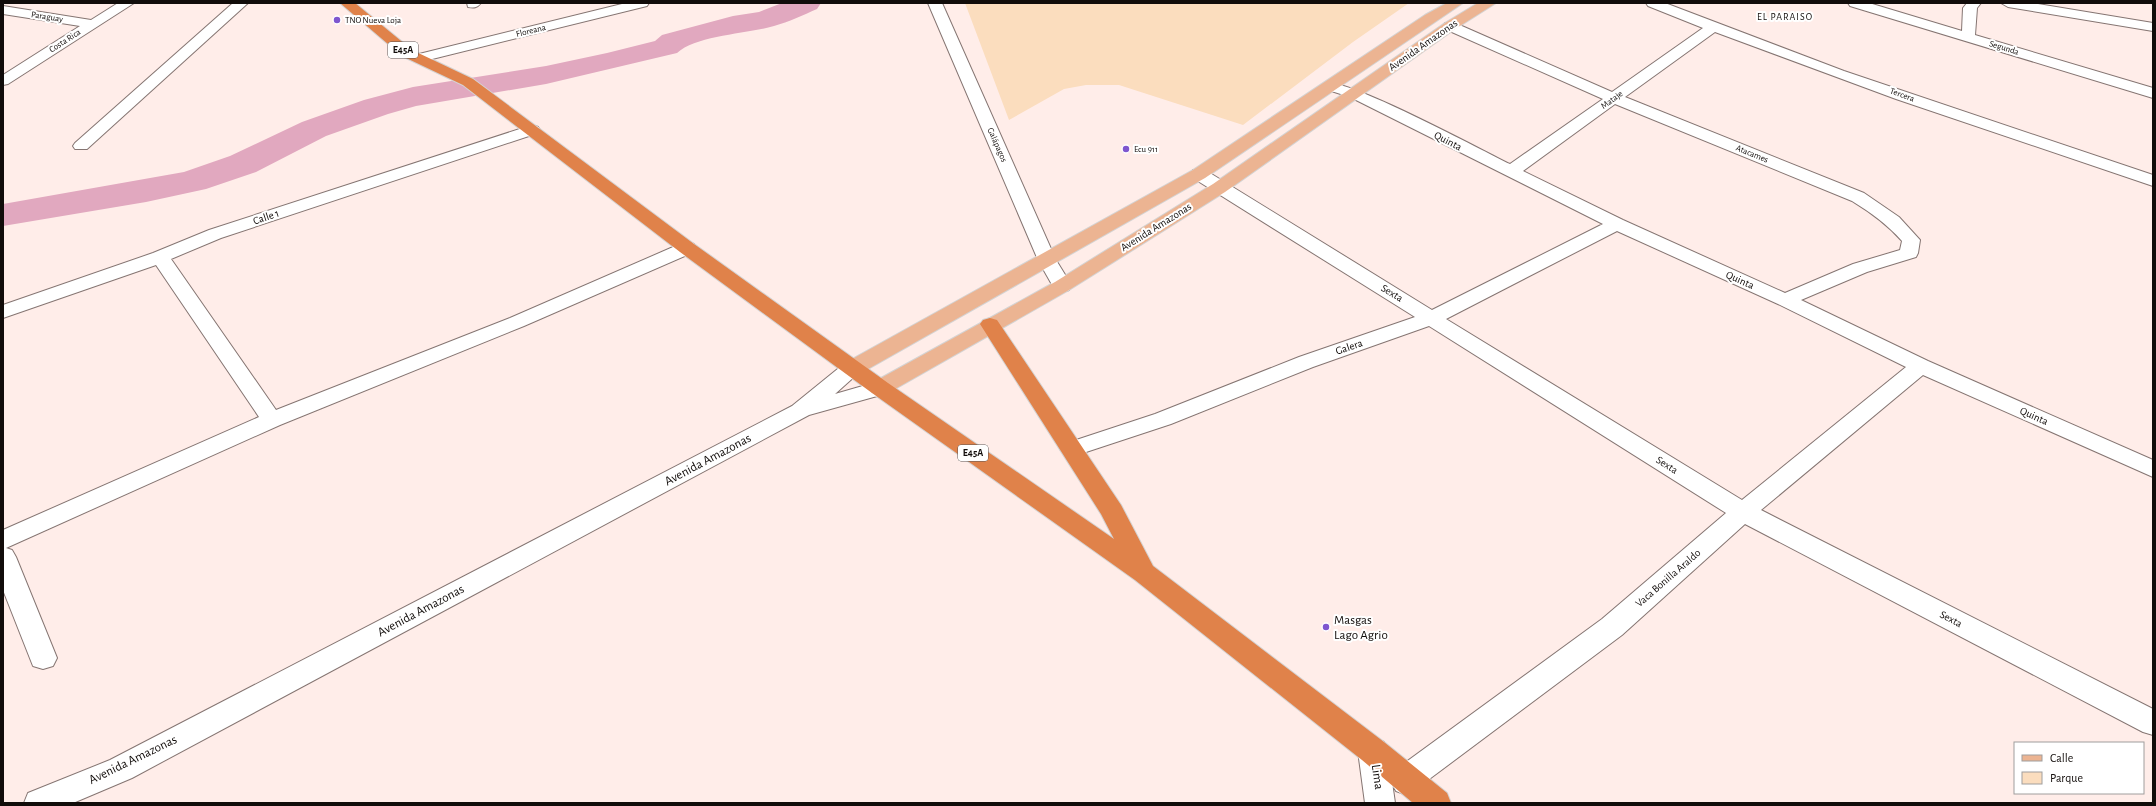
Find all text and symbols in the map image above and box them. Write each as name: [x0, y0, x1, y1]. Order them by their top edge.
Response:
street label: Paraguay: [30, 10, 64, 24]
district label: EL PARAISO: [1757, 12, 1813, 22]
marker: TNO Nueva Loja: [332, 15, 342, 25]
place label: TNO Nueva Loja: [345, 16, 401, 25]
street label: Avenida Amazonas: [1387, 17, 1459, 73]
street label: Floreana: [515, 23, 547, 39]
street label: Costa Rica: [48, 28, 82, 54]
street label: Segunda: [1988, 39, 2020, 57]
road number: E45A: [388, 42, 418, 58]
street label: Tercera: [1889, 86, 1915, 104]
street label: Mataje: [1599, 89, 1625, 111]
street label: Galápagos: [985, 126, 1009, 164]
street label: Quinta: [1432, 129, 1464, 153]
street label: Atacames: [1734, 143, 1770, 165]
marker: Ecu 911: [1121, 144, 1131, 154]
place label: Ecu 911: [1134, 145, 1158, 154]
street label: Avenida Amazonas: [1119, 201, 1193, 253]
street label: Calle 1: [251, 207, 281, 227]
street label: Quinta: [1724, 269, 1756, 291]
street label: Sexta: [1379, 282, 1405, 304]
street label: Galera: [1334, 337, 1364, 357]
street label: Quinta: [2018, 405, 2050, 427]
street label: Avenida Amazonas: [663, 432, 754, 488]
road number: E45A: [958, 445, 988, 461]
street label: Sexta: [1654, 454, 1680, 476]
street label: Vaca Bonilla Araldo: [1633, 547, 1703, 609]
street label: Avenida Amazonas: [376, 583, 467, 639]
street label: Sexta: [1938, 609, 1964, 629]
place label: Masgas Lago Agrio: [1334, 614, 1388, 642]
marker: Masgas Lago Agrio: [1321, 622, 1331, 632]
street label: Avenida Amazonas: [87, 733, 179, 787]
legend: [2014, 742, 2144, 794]
text: Calle: [2050, 752, 2073, 764]
street label: Lima: [1369, 764, 1385, 790]
text: Parque: [2050, 772, 2083, 784]

